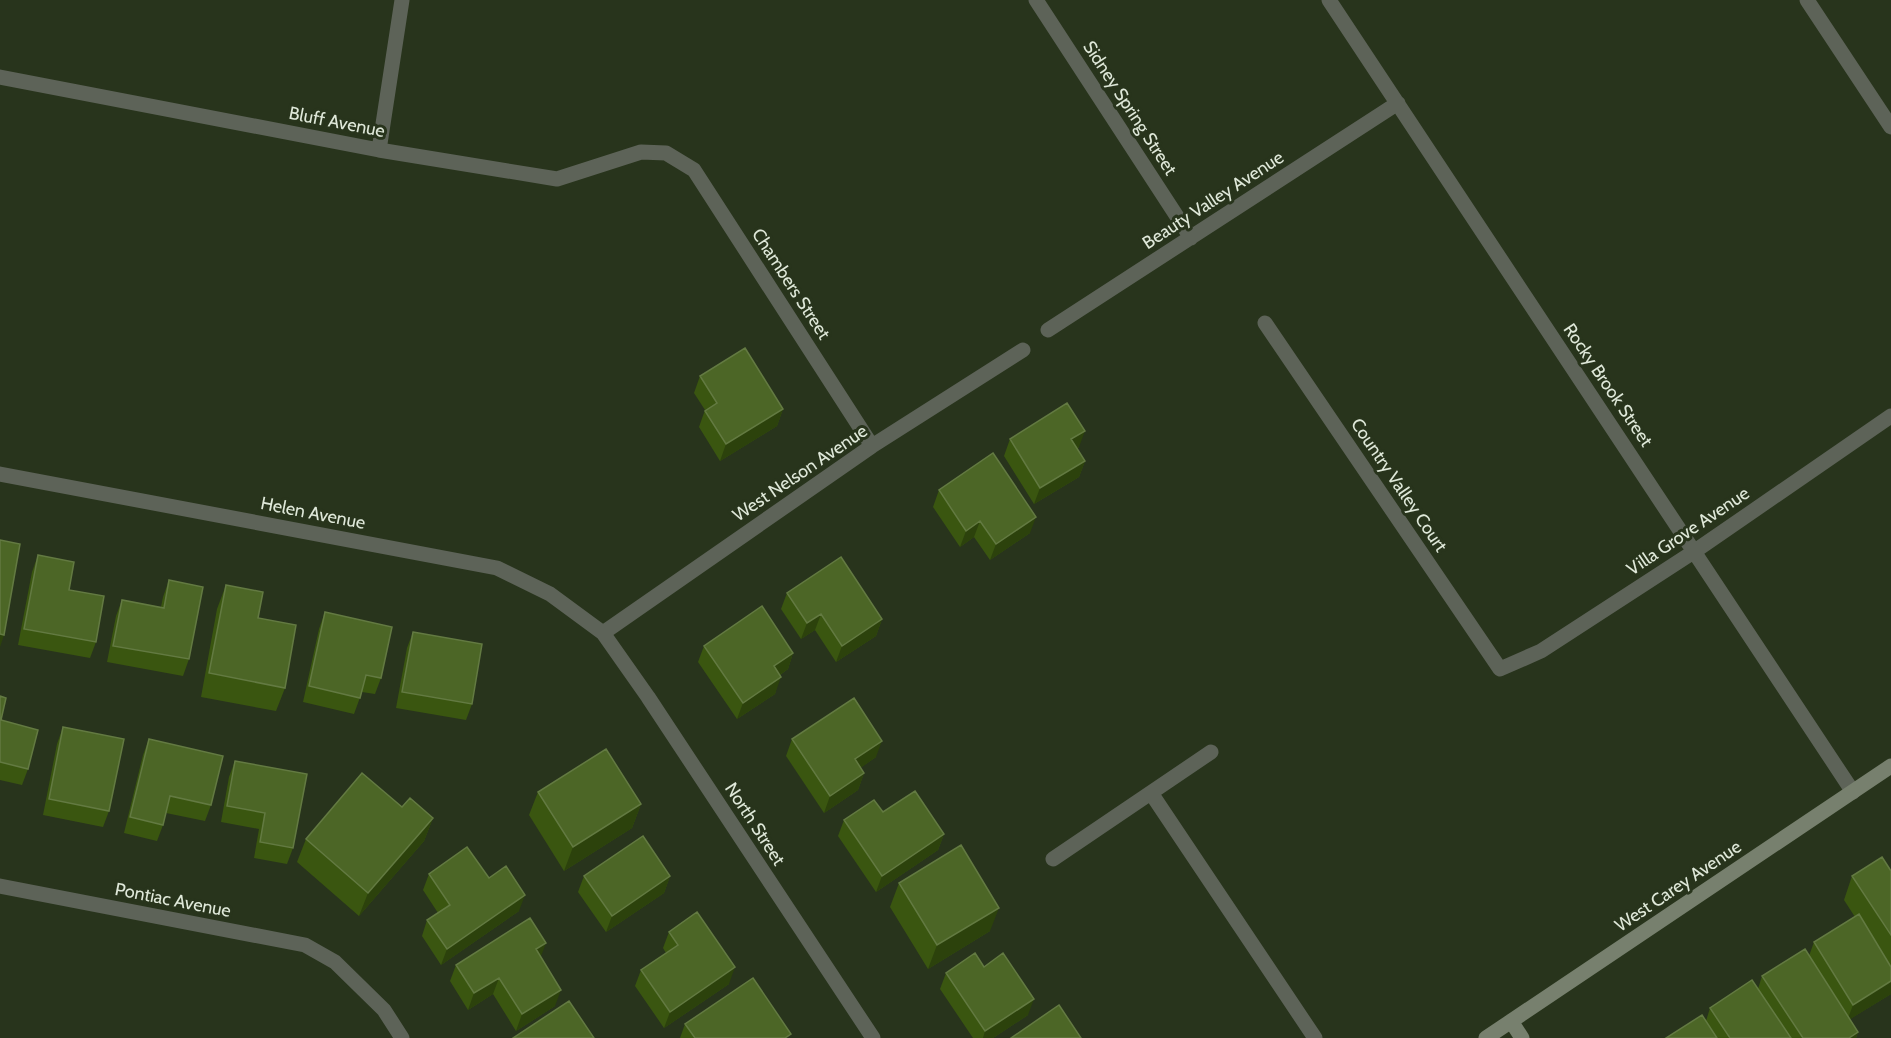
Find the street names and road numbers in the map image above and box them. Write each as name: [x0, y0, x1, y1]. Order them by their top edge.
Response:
street label: Sidney Spring Street: [1078, 37, 1182, 179]
street label: Bluff Avenue: [287, 102, 387, 142]
street label: Beauty Valley Avenue: [1138, 146, 1288, 254]
street label: Chambers Street: [747, 224, 835, 344]
street label: Rocky Brook Street: [1559, 319, 1657, 451]
street label: Country Valley Court: [1346, 414, 1452, 556]
street label: West Nelson Avenue: [729, 420, 871, 526]
street label: Villa Grove Avenue: [1623, 482, 1753, 580]
street label: Helen Avenue: [259, 492, 367, 534]
street label: North Street: [720, 779, 790, 869]
street label: West Carey Avenue: [1611, 836, 1745, 936]
street label: Pontiac Avenue: [113, 878, 233, 922]

